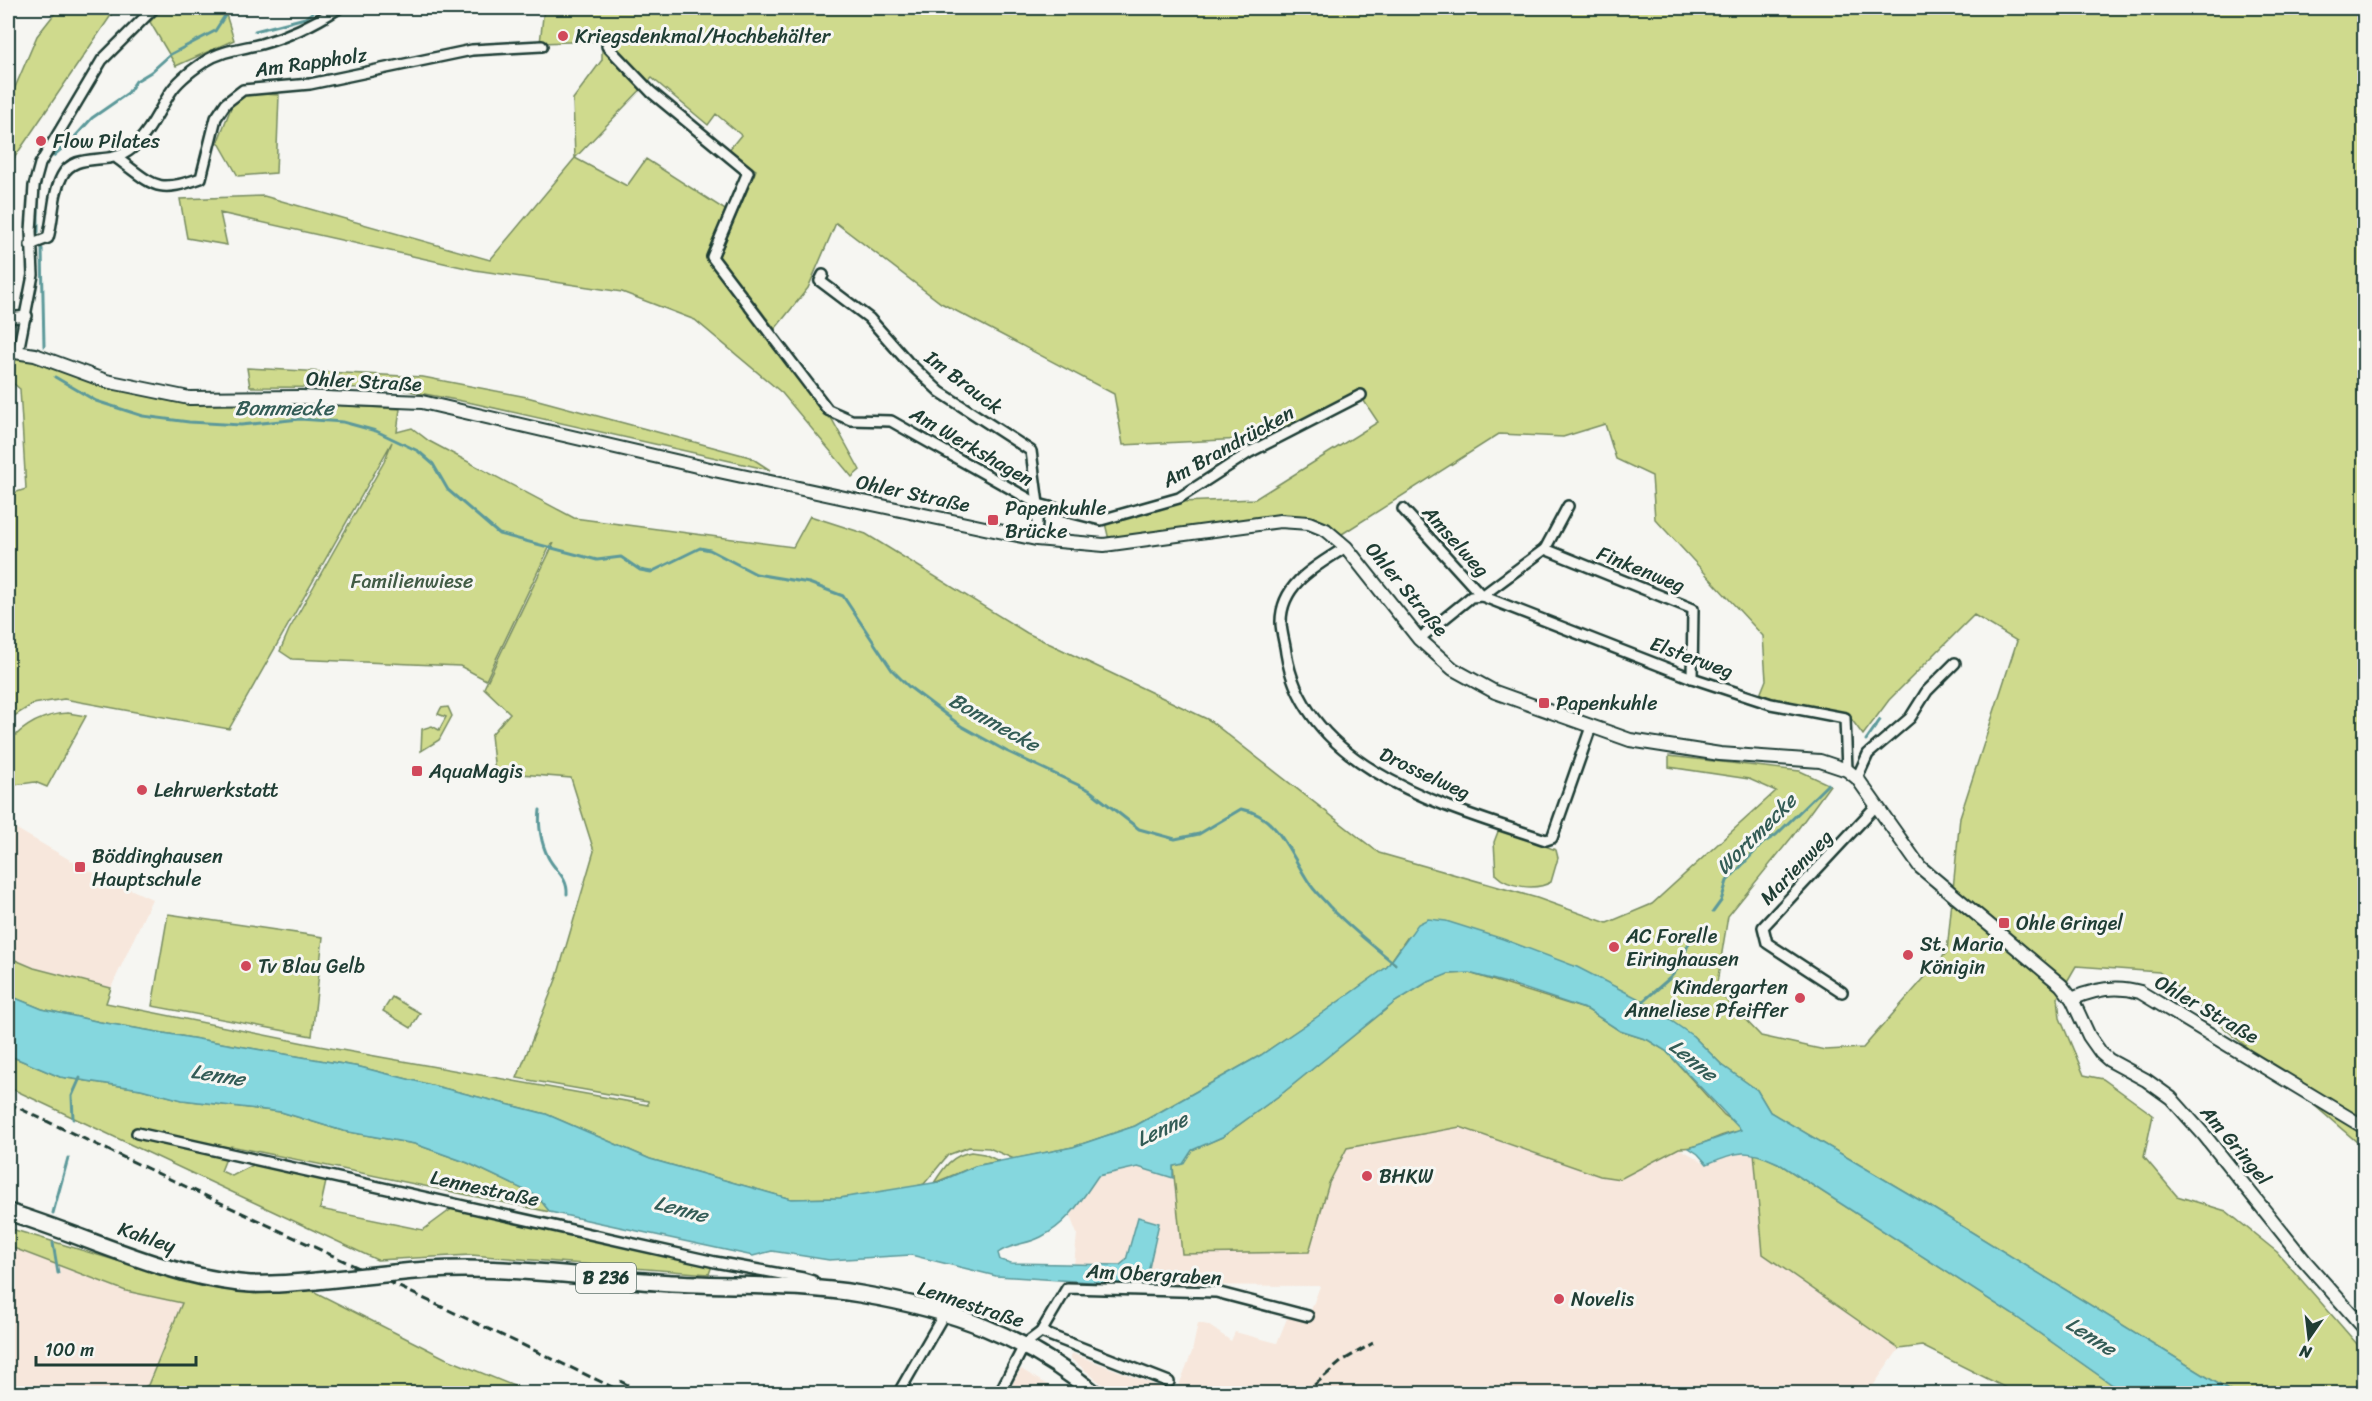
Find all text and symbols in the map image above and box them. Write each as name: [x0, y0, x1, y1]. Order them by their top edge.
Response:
place label: Kriegsdenkmal/Hochbehälter: [575, 19, 832, 54]
marker: Kriegsdenkmal/Hochbehälter: [556, 29, 570, 43]
street label: Am Rappholz: [252, 37, 370, 88]
place label: Flow Pilates: [53, 124, 161, 159]
marker: Flow Pilates: [34, 134, 48, 148]
street label: Im Brauck: [916, 341, 1011, 424]
street label: Ohler Straße: [305, 361, 423, 402]
water label: Bommecke: [235, 389, 335, 427]
street label: Am Werkshagen: [902, 396, 1041, 496]
street label: Am Brandrücken: [1155, 396, 1301, 498]
street label: Ohler Straße: [853, 464, 974, 523]
place label: Papenkuhle Brücke: [1005, 491, 1107, 549]
street label: Amselweg: [1413, 496, 1498, 586]
marker: Papenkuhle Brücke: [986, 513, 1000, 527]
street label: Ohler Straße: [1356, 534, 1457, 645]
street label: Finkenweg: [1591, 536, 1690, 603]
park label: Familienwiese: [351, 564, 473, 599]
street label: Elsterweg: [1645, 626, 1739, 689]
water label: Bommecke: [942, 681, 1048, 763]
place label: Papenkuhle: [1556, 686, 1658, 721]
marker: Papenkuhle: [1537, 696, 1551, 710]
street label: Drosselweg: [1373, 737, 1476, 810]
place label: AquaMagis: [428, 754, 524, 789]
marker: AquaMagis: [410, 764, 424, 778]
place label: Lehrwerkstatt: [154, 773, 279, 808]
marker: Lehrwerkstatt: [135, 783, 149, 797]
water label: Wortmecke: [1706, 783, 1807, 884]
street label: Marienweg: [1751, 821, 1842, 914]
place label: Böddinghausen Hauptschule: [92, 839, 223, 897]
marker: Böddinghausen Hauptschule: [73, 860, 87, 874]
place label: Ohle Gringel: [2016, 906, 2123, 941]
marker: Ohle Gringel: [1997, 916, 2011, 930]
place label: AC Forelle Eiringhausen: [1625, 919, 1739, 977]
place label: St. Maria Königin: [1920, 927, 2003, 985]
marker: AC Forelle Eiringhausen: [1607, 940, 1621, 954]
marker: St. Maria Königin: [1901, 948, 1915, 962]
place label: Tv Blau Gelb: [258, 949, 365, 984]
marker: Tv Blau Gelb: [239, 959, 253, 973]
street label: Ohler Straße: [2148, 965, 2266, 1054]
place label: Kindergarten Anneliese Pfeiffer: [1624, 970, 1789, 1028]
marker: Kindergarten Anneliese Pfeiffer: [1793, 991, 1807, 1005]
water label: Lenne: [1660, 1028, 1728, 1093]
water label: Lenne: [188, 1052, 250, 1098]
street label: Am Gringel: [2190, 1096, 2281, 1195]
water label: Lenne: [1130, 1099, 1196, 1158]
place label: BHKW: [1379, 1159, 1434, 1194]
street label: Lennestraße: [427, 1160, 543, 1217]
marker: BHKW: [1360, 1169, 1374, 1183]
water label: Lenne: [650, 1184, 714, 1235]
street label: Kahley: [113, 1211, 181, 1264]
street label: Am Obergraben: [1085, 1253, 1223, 1296]
road number: B 236: [576, 1263, 636, 1293]
street label: Lennestraße: [913, 1271, 1029, 1338]
place label: Novelis: [1571, 1282, 1635, 1317]
marker: Novelis: [1552, 1292, 1566, 1306]
water label: Lenne: [2058, 1305, 2126, 1368]
north arrow: [2279, 1308, 2339, 1368]
scale bar: [36, 1329, 196, 1367]
text: 100 m: [45, 1334, 94, 1366]
text: N: [2296, 1336, 2315, 1368]

